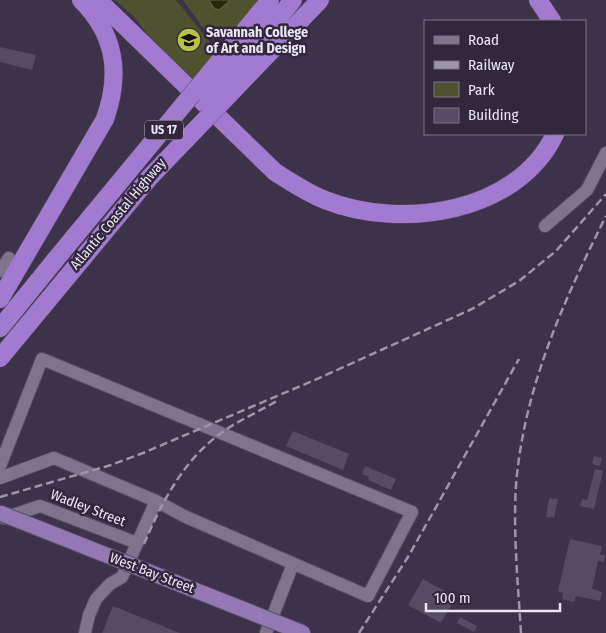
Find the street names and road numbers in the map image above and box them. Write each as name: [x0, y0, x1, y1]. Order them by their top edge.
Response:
road number: US 17: [145, 120, 183, 140]
street label: Atlantic Coastal Highway: [67, 154, 170, 273]
street label: Wadley Street: [48, 486, 128, 530]
street label: West Bay Street: [107, 549, 197, 597]

